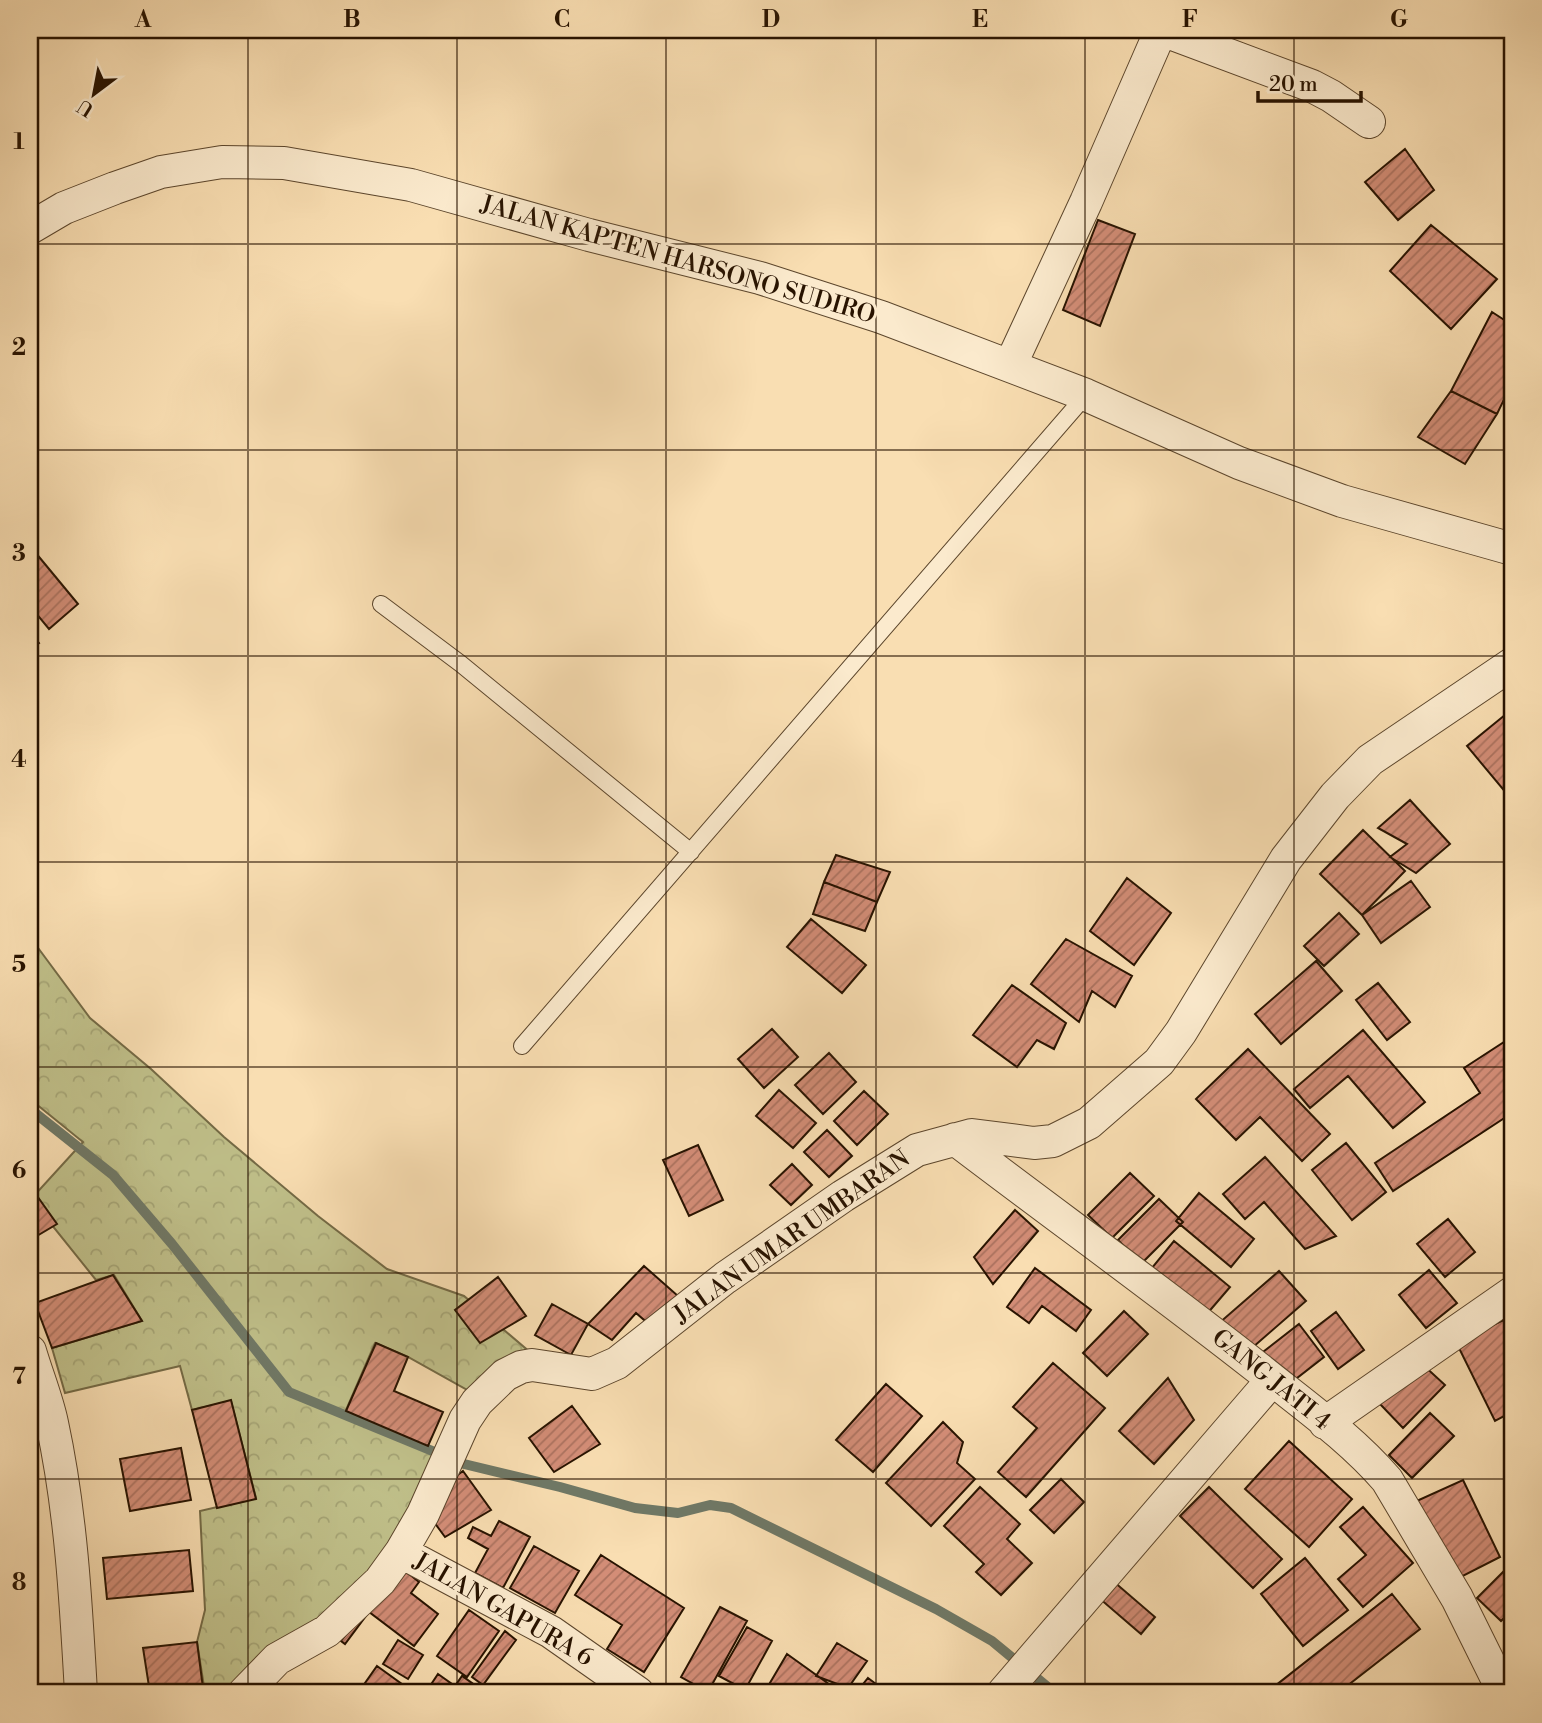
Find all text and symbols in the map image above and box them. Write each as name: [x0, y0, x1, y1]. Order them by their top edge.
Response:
text: A: [134, 6, 152, 34]
text: B: [343, 6, 361, 34]
text: C: [554, 6, 570, 34]
text: D: [762, 6, 780, 34]
text: E: [972, 6, 988, 34]
text: F: [1182, 6, 1198, 34]
text: G: [1390, 6, 1408, 34]
north arrow: [60, 60, 130, 130]
scale bar: [1258, 60, 1362, 104]
text: 20 m: [1269, 72, 1318, 98]
text: U: [73, 93, 98, 122]
text: 1: [13, 128, 25, 156]
street label: JALAN KAPTEN HARSONO SUDIRO: [476, 189, 879, 331]
text: 2: [12, 334, 26, 362]
text: 3: [12, 540, 26, 568]
text: 4: [11, 746, 27, 774]
text: 5: [12, 951, 26, 979]
street label: JALAN UMAR UMBARAN: [667, 1144, 916, 1331]
text: 6: [12, 1157, 26, 1185]
street label: GANG JATI 4: [1205, 1323, 1337, 1437]
text: 7: [12, 1363, 26, 1391]
street label: JALAN GAPURA 6: [407, 1546, 598, 1674]
text: 8: [12, 1569, 26, 1597]

